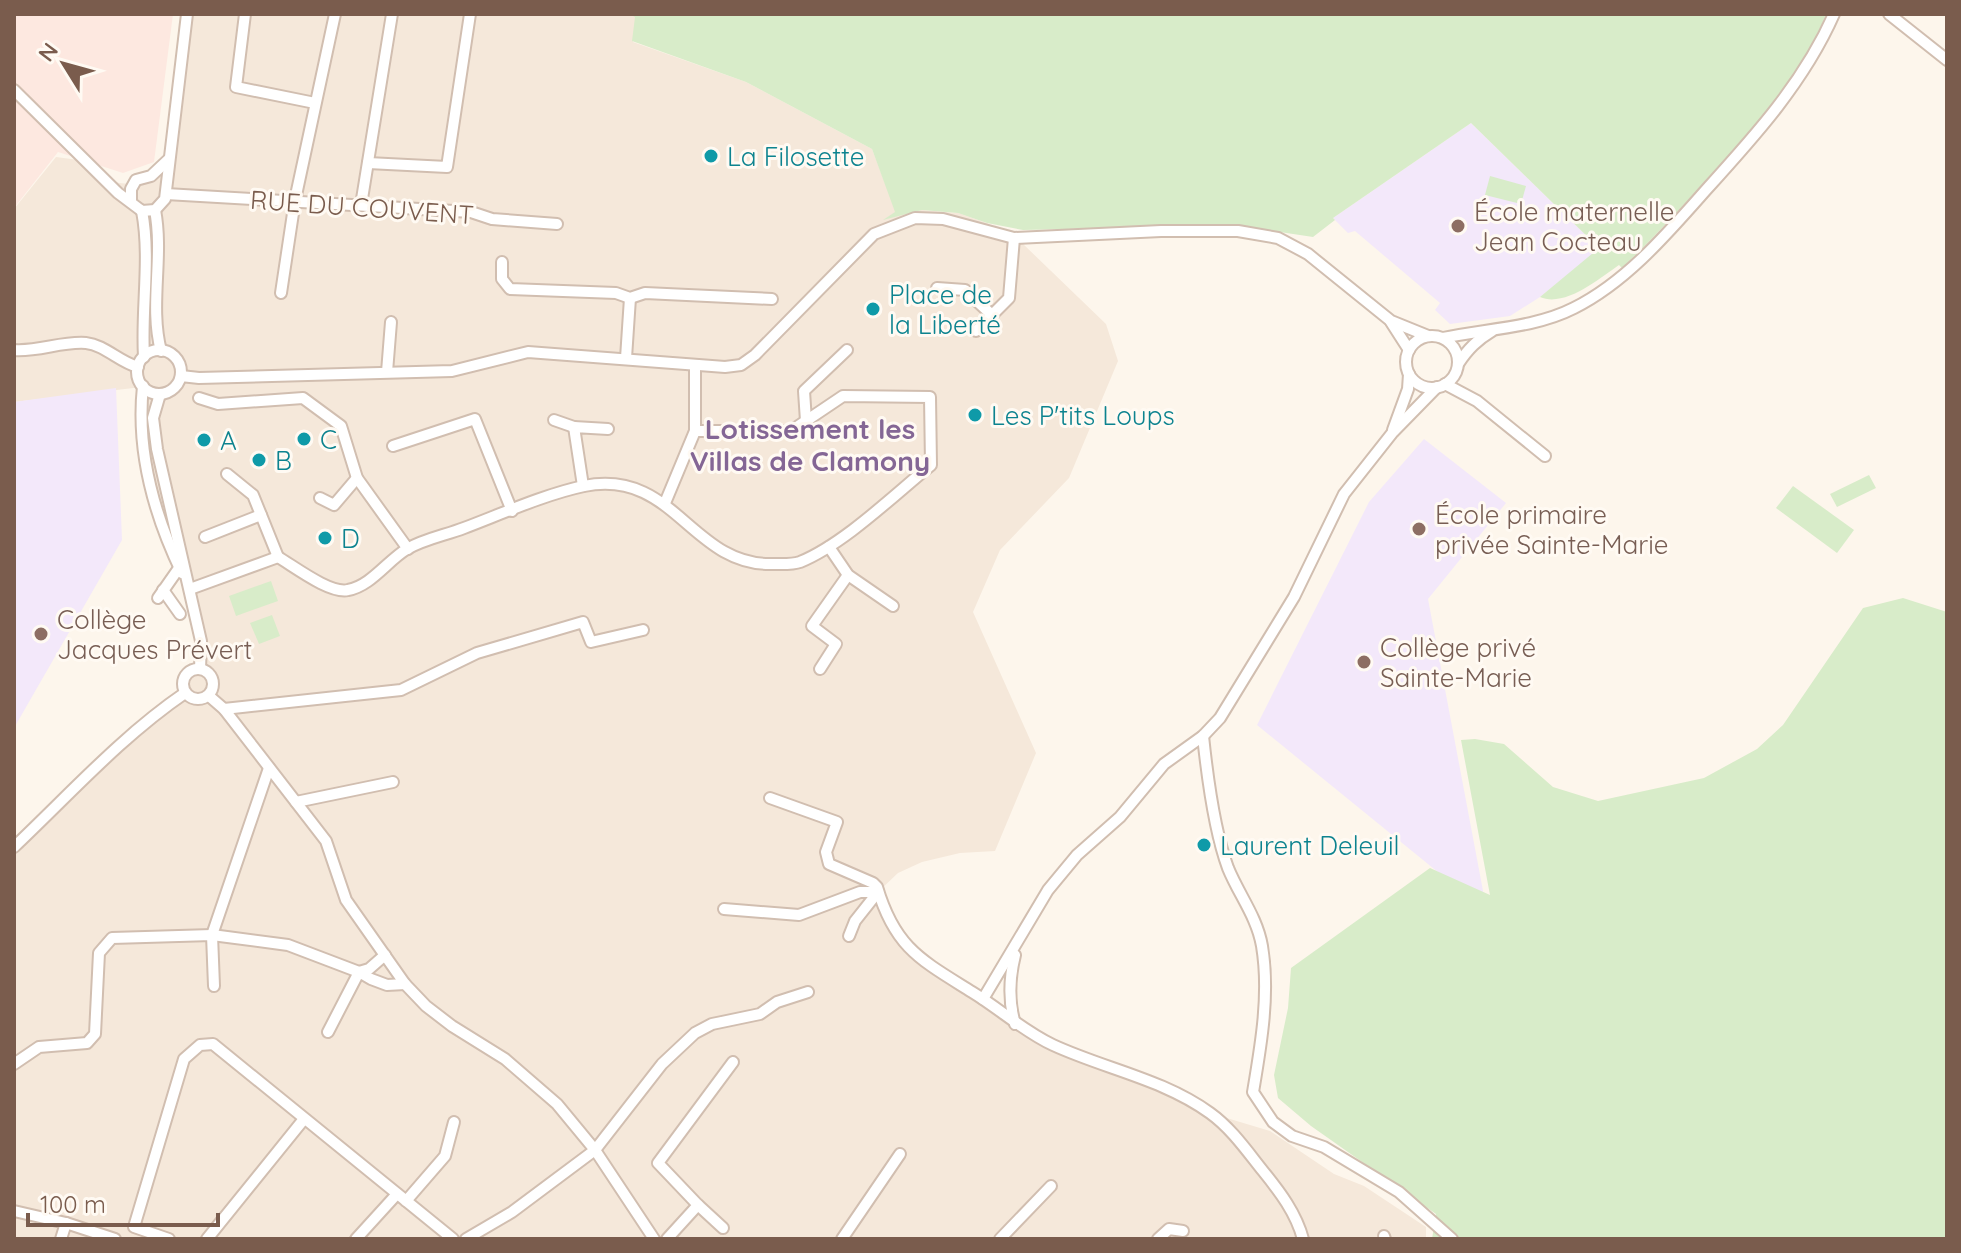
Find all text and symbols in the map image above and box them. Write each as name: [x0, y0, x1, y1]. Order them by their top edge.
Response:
north arrow: [24, 24, 104, 104]
text: N: [32, 37, 64, 67]
place label: La Filosette: [727, 140, 864, 173]
marker: La Filosette: [702, 147, 720, 165]
street label: RUE DU COUVENT: [249, 183, 475, 231]
place label: École maternelle Jean Cocteau: [1474, 195, 1674, 258]
marker: École maternelle Jean Cocteau: [1449, 217, 1467, 235]
place label: Place de la Liberté: [889, 278, 1001, 341]
marker: Place de la Liberté: [864, 300, 882, 318]
place label: Les P'tits Loups: [991, 399, 1175, 432]
marker: Les P'tits Loups: [966, 406, 984, 424]
district label: Lotissement les Villas de Clamony: [690, 411, 930, 478]
place label: C: [320, 423, 337, 456]
place label: A: [220, 424, 237, 457]
marker: C: [295, 430, 313, 448]
marker: A: [195, 431, 213, 449]
place label: B: [275, 444, 292, 477]
marker: B: [250, 451, 268, 469]
place label: École primaire privée Sainte-Marie: [1435, 498, 1668, 561]
marker: École primaire privée Sainte-Marie: [1410, 520, 1428, 538]
place label: D: [341, 522, 360, 555]
marker: D: [316, 529, 334, 547]
place label: Collège Jacques Prévert: [57, 603, 252, 666]
marker: Collège Jacques Prévert: [32, 625, 50, 643]
place label: Collège privé Sainte-Marie: [1380, 631, 1536, 694]
marker: Collège privé Sainte-Marie: [1355, 653, 1373, 671]
place label: Laurent Deleuil: [1220, 829, 1400, 862]
marker: Laurent Deleuil: [1195, 836, 1213, 854]
scale bar: [28, 1177, 218, 1227]
text: 100 m: [40, 1189, 106, 1219]

